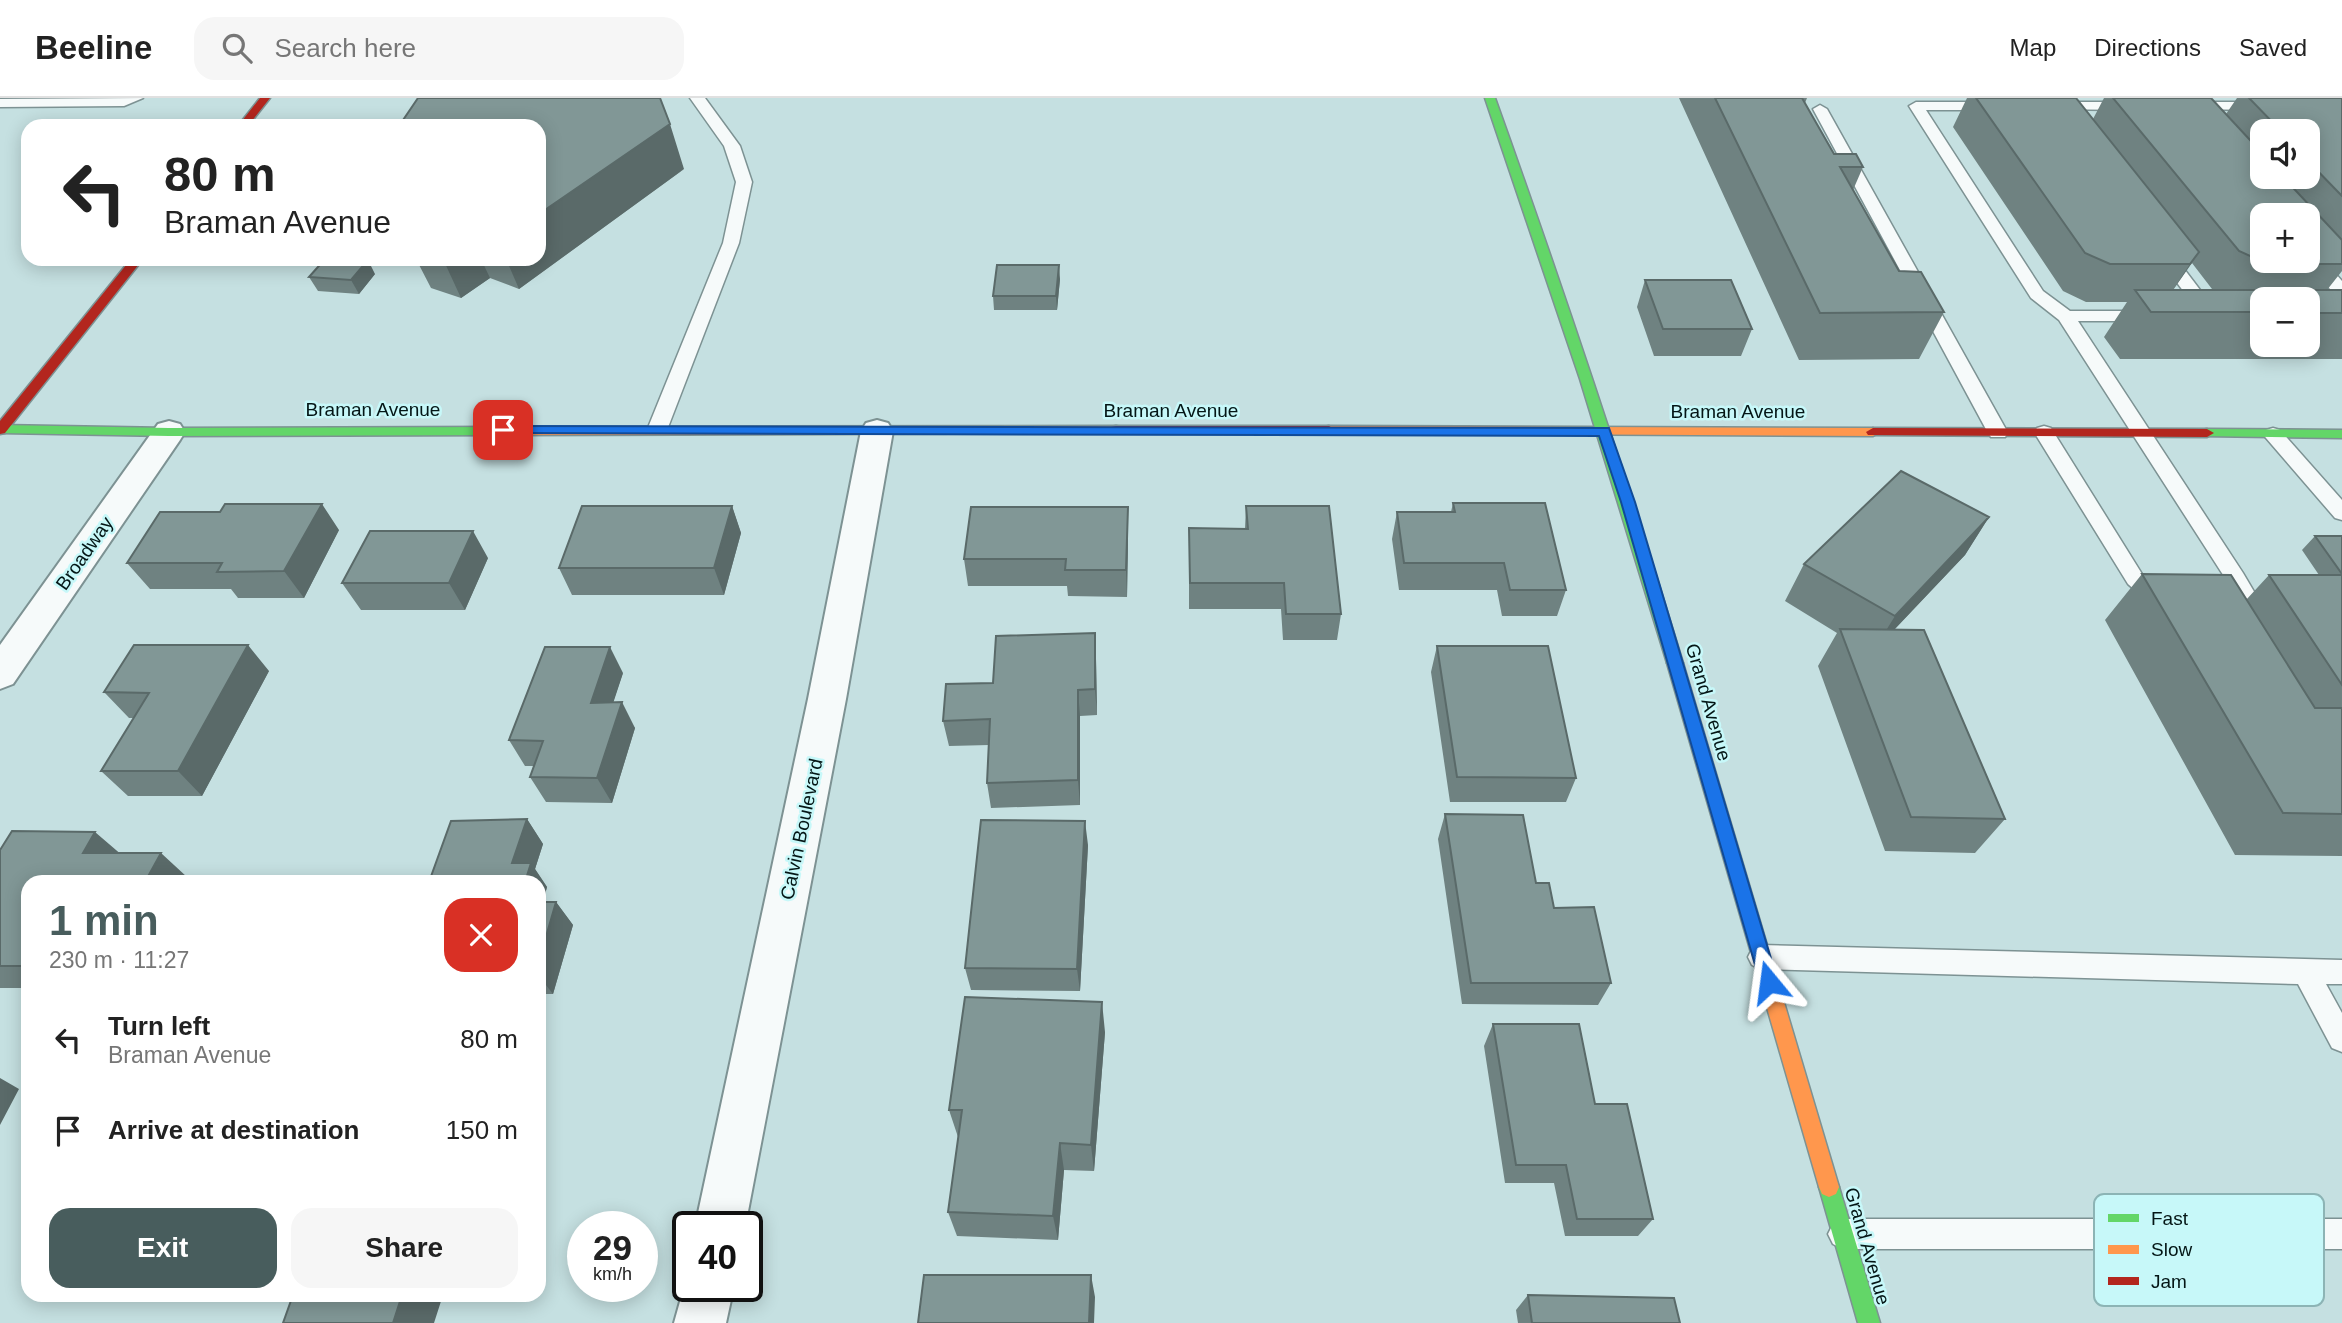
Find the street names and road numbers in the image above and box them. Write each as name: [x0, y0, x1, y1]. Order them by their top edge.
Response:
street label: Braman Avenue: [306, 399, 440, 420]
street label: Braman Avenue: [1104, 400, 1238, 421]
street label: Braman Avenue: [1671, 401, 1805, 422]
street label: Broadway: [52, 512, 118, 594]
street label: Grand Avenue: [1682, 641, 1735, 763]
street label: Calvin Boulevard: [776, 757, 827, 902]
street label: Grand Avenue: [1841, 1185, 1894, 1307]

